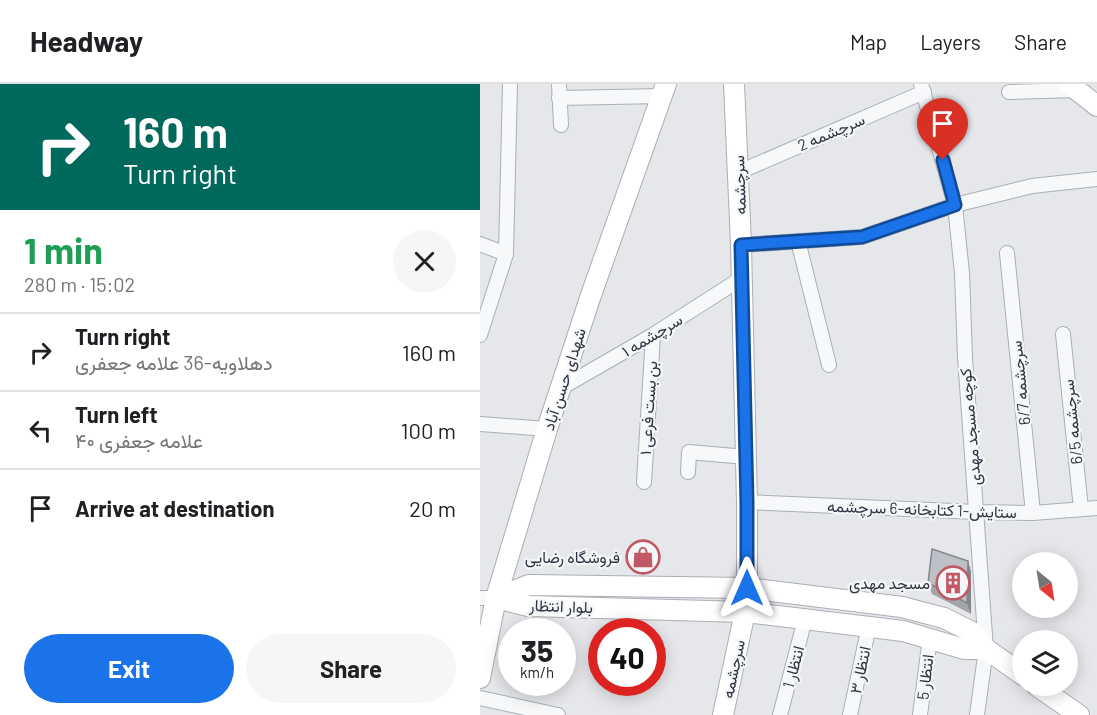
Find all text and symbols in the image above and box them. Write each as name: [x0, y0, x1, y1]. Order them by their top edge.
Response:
text: Headway: [30, 24, 143, 58]
text: Map: [850, 29, 887, 54]
text: Layers: [920, 29, 981, 54]
text: Share: [1014, 29, 1067, 54]
pin: [917, 98, 968, 160]
text: 160 m: [123, 106, 228, 156]
icon: arrive: [926, 107, 959, 140]
icon: right: [24, 108, 102, 186]
street label: سرچشمه 2: [794, 109, 868, 157]
street label: سرچشمه: [728, 155, 752, 215]
text: Turn right: [123, 157, 237, 189]
text: 1 min: [24, 228, 103, 271]
button: close: [393, 230, 456, 293]
text: 280 m · 15:02: [24, 272, 135, 296]
street label: سرچشمه ۱: [618, 309, 687, 363]
text: Turn right: [75, 323, 170, 349]
street label: شهدای حسن آباد: [538, 325, 591, 433]
icon: right: [24, 336, 57, 369]
text: 160 m: [402, 339, 456, 365]
street label: سرچشمه 6/7: [1006, 340, 1036, 426]
text: دهلاویه-36 علامه جعفری: [75, 350, 273, 374]
street label: بن بست فرعی ۱: [635, 360, 662, 456]
street label: کوچه مسجد مهدی: [955, 367, 987, 486]
street label: سرچشمه 6/5: [1058, 378, 1088, 465]
text: Turn left: [75, 401, 158, 427]
icon: left: [24, 414, 57, 447]
text: 100 m: [401, 417, 456, 443]
text: علامه جعفری ۴۰: [75, 428, 203, 452]
icon: arrive: [24, 492, 57, 525]
text: Arrive at destination: [75, 495, 274, 521]
text: 20 m: [409, 495, 456, 521]
street label: ستایش-1 کتابخانه-6 سرچشمه: [827, 496, 1017, 524]
shop icon: فروشگاه رضایی: [625, 539, 661, 575]
place label: فروشگاه رضایی: [525, 547, 620, 568]
north arrow: [1012, 552, 1078, 618]
map controls: [1012, 552, 1078, 696]
position arrow: [715, 556, 779, 620]
building icon: مسجد مهدی: [935, 565, 971, 601]
place label: مسجد مهدی: [849, 573, 930, 594]
street label: بلوار انتظار: [528, 595, 593, 618]
speed limit sign: 40: [588, 618, 666, 696]
button: layers: [1012, 630, 1078, 696]
text: 35: [521, 632, 553, 668]
button: Exit: [24, 634, 234, 703]
button: Share: [246, 634, 456, 703]
street label: سرچشمه: [717, 638, 751, 700]
street label: انتظار 1: [778, 644, 809, 691]
street label: انتظار ۳: [845, 644, 876, 696]
street label: انتظار 5: [912, 653, 939, 701]
text: km/h: [520, 663, 554, 681]

